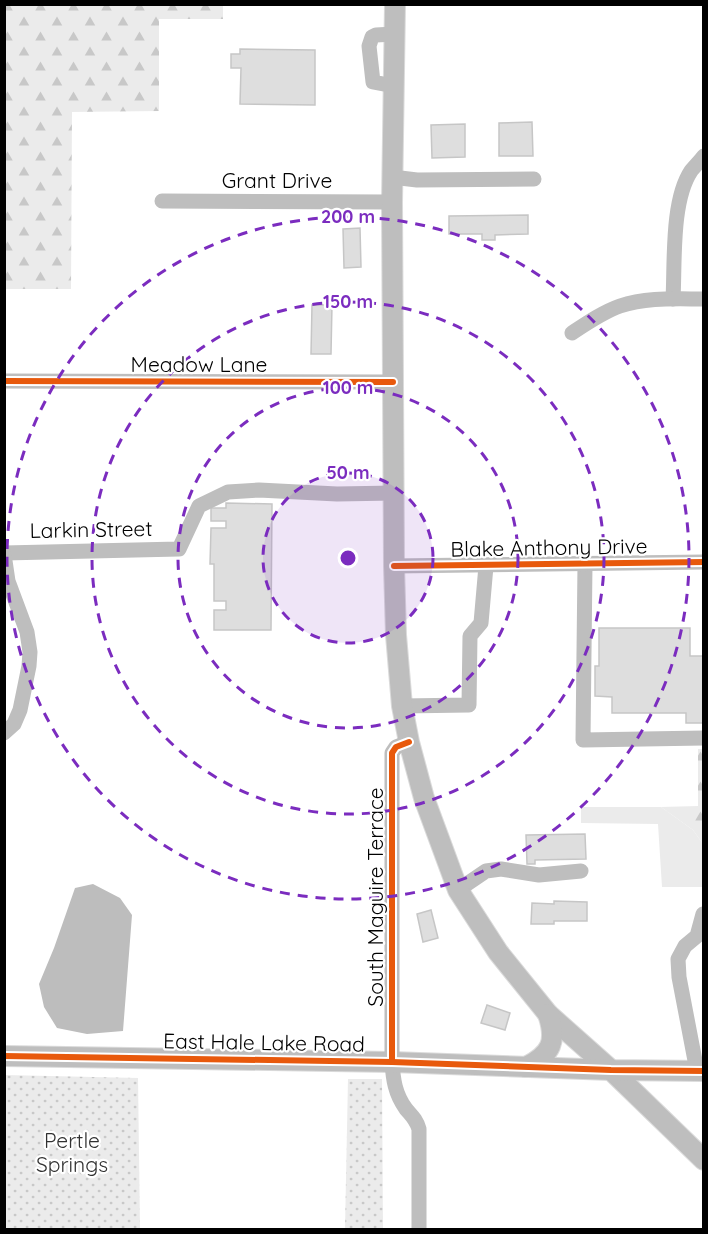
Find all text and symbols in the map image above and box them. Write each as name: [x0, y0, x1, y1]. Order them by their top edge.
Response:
street label: Grant Drive: [222, 167, 332, 193]
text: 200 m: [321, 205, 375, 228]
text: 150 m: [323, 290, 373, 313]
street label: Meadow Lane: [131, 351, 267, 377]
text: 100 m: [323, 376, 373, 399]
text: 50 m: [326, 461, 370, 484]
street label: Larkin Street: [29, 515, 153, 543]
street label: Blake Anthony Drive: [450, 532, 648, 562]
centre of rings: [338, 548, 358, 568]
street label: South Maguire Terrace: [362, 787, 388, 1007]
street label: East Hale Lake Road: [163, 1027, 365, 1057]
park label: Pertle Springs: [36, 1127, 108, 1177]

